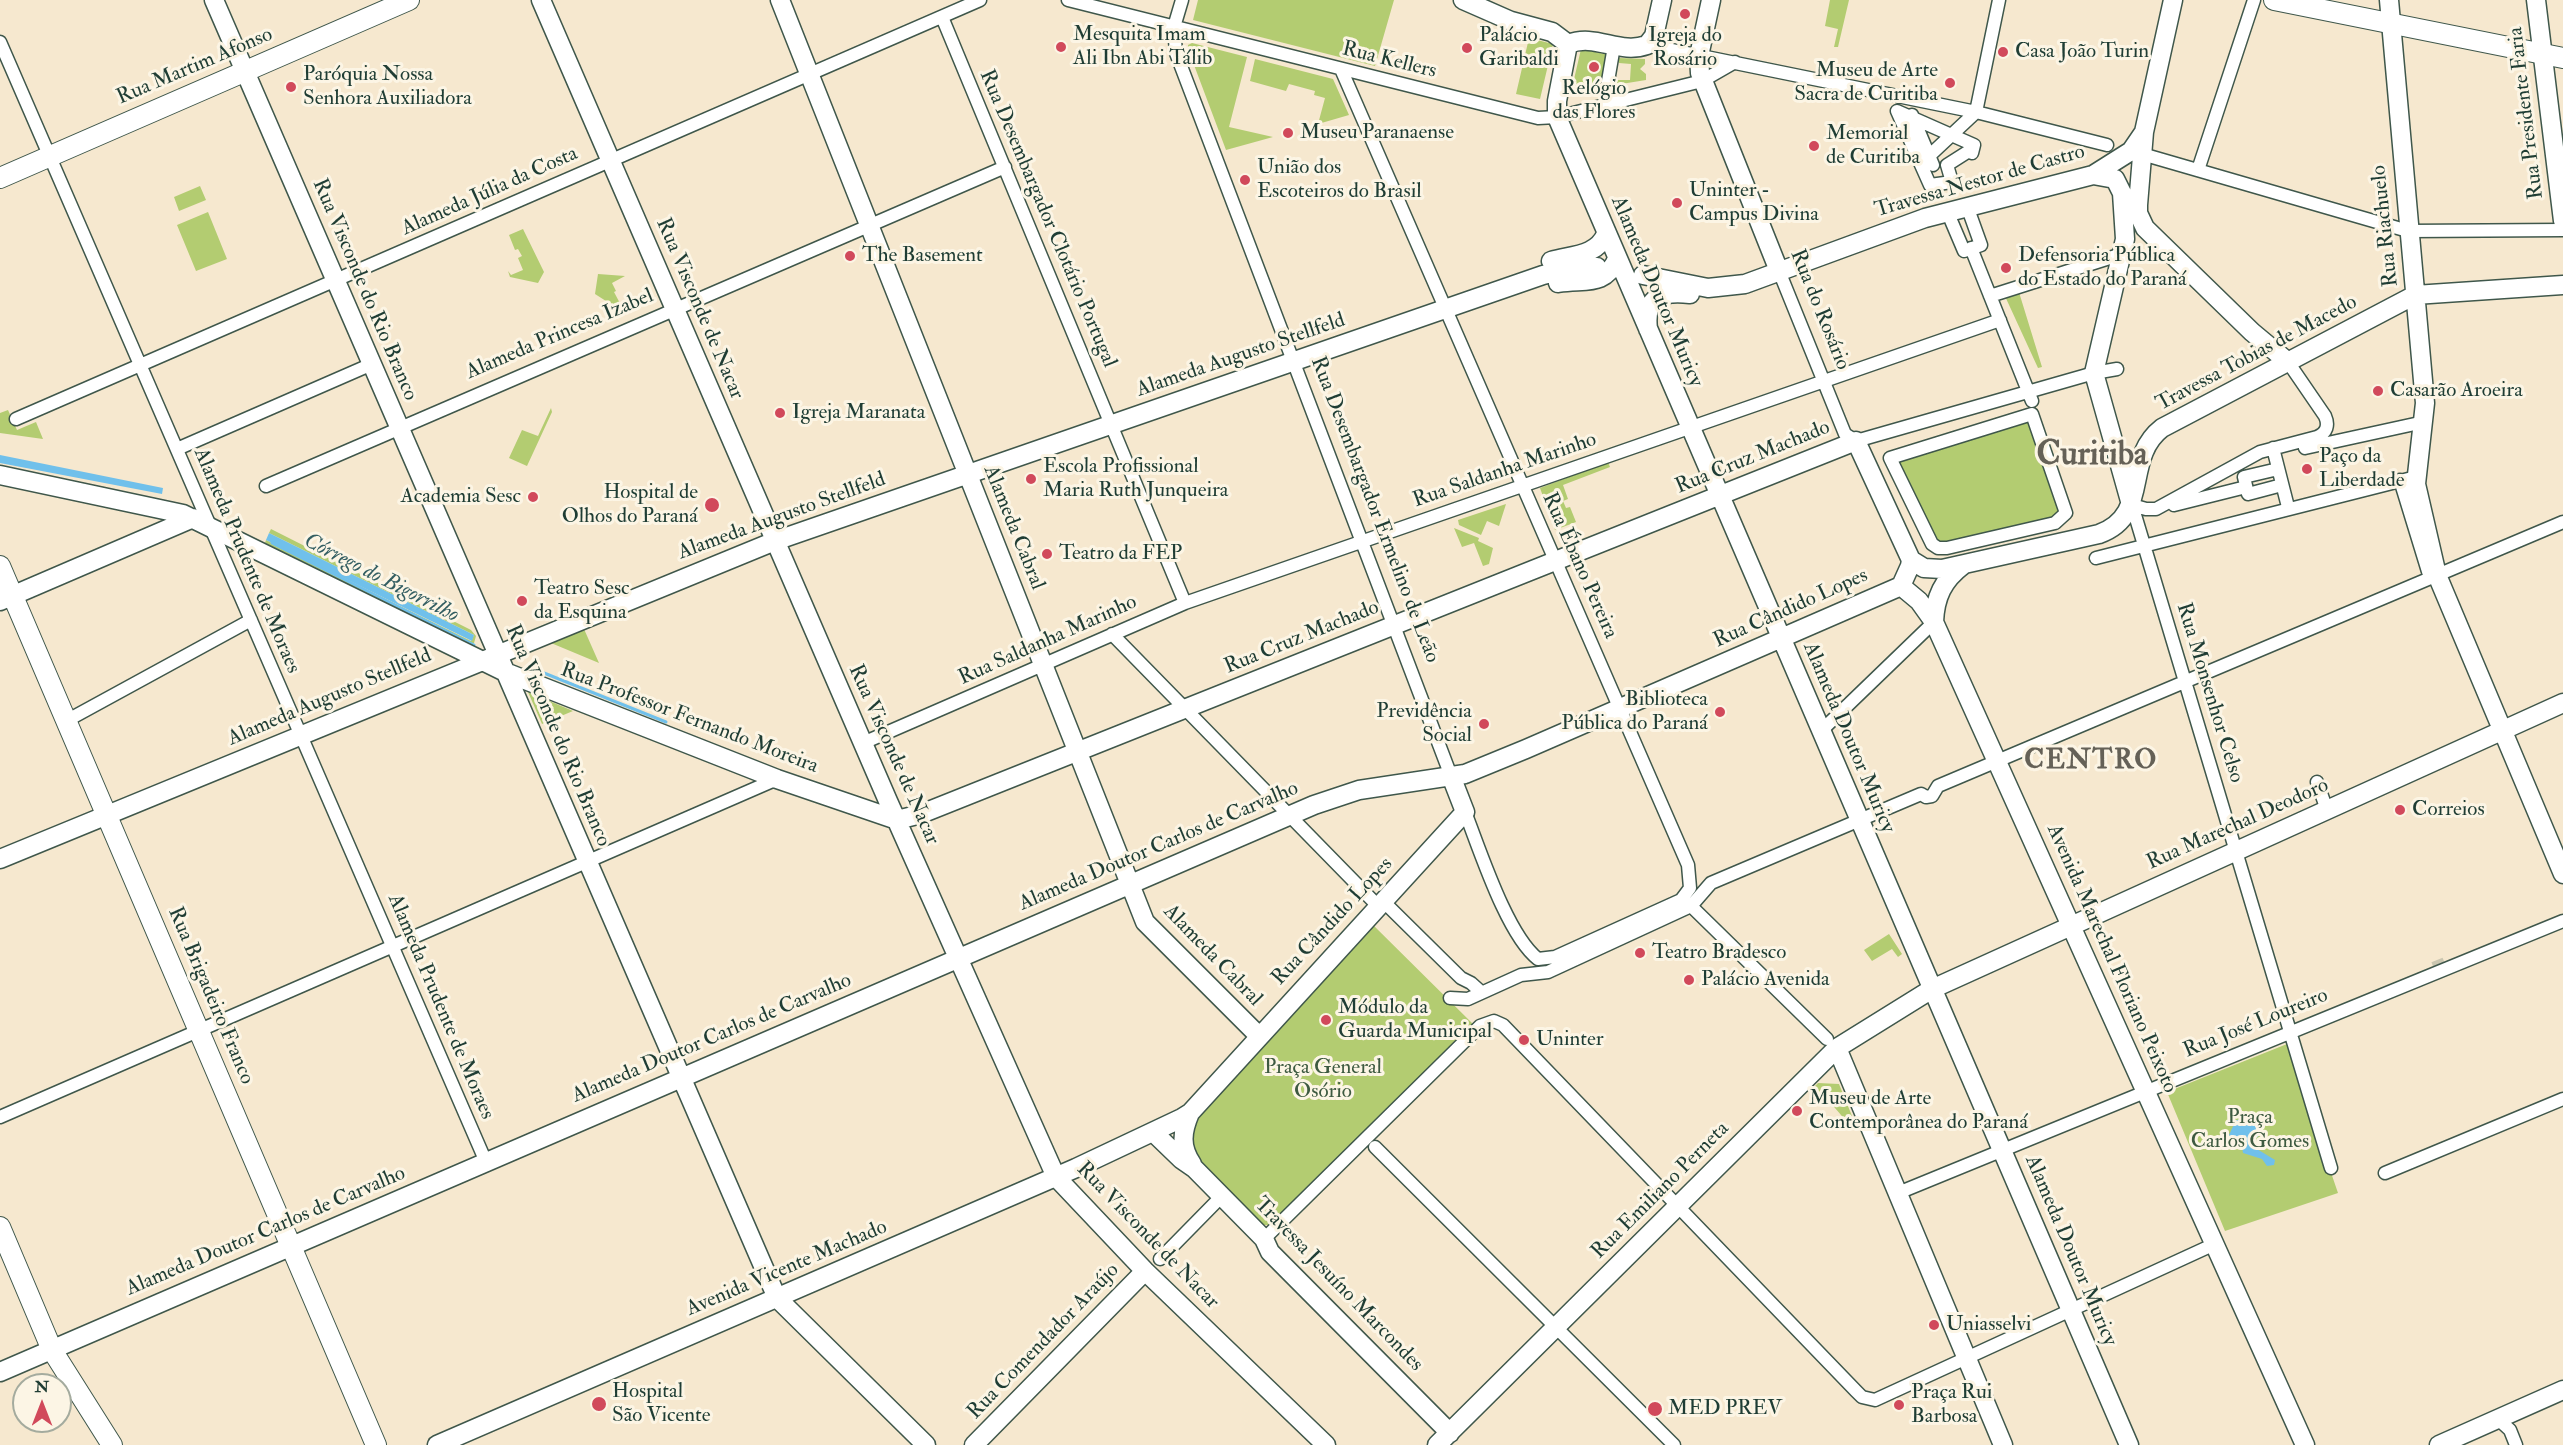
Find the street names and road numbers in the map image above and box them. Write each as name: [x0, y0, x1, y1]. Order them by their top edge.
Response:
street label: Rua Martim Afonso: [113, 23, 277, 111]
street label: Rua Presidente Faria: [2504, 26, 2550, 200]
street label: Rua Kellers: [1339, 37, 1439, 85]
street label: Rua Desembargador Clotário Portugal: [973, 66, 1121, 372]
street label: Travessa Nestor de Castro: [1872, 140, 2088, 224]
street label: Alameda Júlia da Costa: [398, 142, 582, 242]
street label: Rua Riachuelo: [2367, 164, 2405, 288]
street label: Rua Visconde do Rio Branco: [306, 175, 422, 405]
street label: Alameda Doutor Muricy: [1604, 193, 1708, 391]
street label: Rua Visconde de Nacar: [649, 215, 749, 403]
street label: Rua do Rosário: [1783, 246, 1855, 374]
street label: Alameda Princesa Izabel: [462, 284, 658, 386]
street label: Travessa Tobias de Macedo: [2152, 290, 2362, 418]
street label: Alameda Augusto Stellfeld: [1133, 308, 1349, 404]
street label: Rua Desembargador Ermelino de Leão: [1304, 353, 1444, 667]
street label: Rua Cruz Machado: [1672, 415, 1834, 501]
street label: Rua Saldanha Marinho: [1410, 428, 1600, 514]
street label: Alameda Prudente de Moraes: [187, 445, 305, 677]
street label: Alameda Cabral: [977, 462, 1049, 594]
street label: Alameda Augusto Stellfeld: [675, 468, 889, 566]
street label: Rua Ébano Pereira: [1536, 489, 1622, 643]
street label: Rua Cândido Lopes: [1710, 564, 1872, 654]
street label: Rua Saldanha Marinho: [955, 590, 1141, 692]
street label: Rua Cruz Machado: [1221, 595, 1383, 681]
street label: Rua Monsenhor Celso: [2170, 600, 2248, 786]
street label: Rua Visconde do Rio Branco: [499, 621, 615, 851]
street label: Alameda Doutor Muricy: [1796, 639, 1900, 837]
street label: Alameda Augusto Stellfeld: [224, 644, 436, 752]
street label: Rua Professor Fernando Moreira: [557, 658, 821, 780]
street label: Rua Visconde de Nacar: [842, 661, 944, 849]
street label: Rua Marechal Deodoro: [2143, 774, 2333, 876]
street label: Alameda Doutor Carlos de Carvalho: [1015, 777, 1303, 917]
street label: Avenida Marechal Floriano Peixoto: [2040, 821, 2182, 1097]
street label: Rua Cândido Lopes: [1267, 853, 1399, 991]
street label: Alameda Prudente de Moraes: [381, 891, 499, 1123]
street label: Alameda Cabral: [1157, 900, 1267, 1012]
street label: Rua Brigadeiro Franco: [161, 904, 259, 1088]
street label: Alameda Doutor Carlos de Carvalho: [568, 969, 856, 1109]
street label: Rua José Loureiro: [2180, 984, 2332, 1064]
street label: Rua Emiliano Perneta: [1587, 1117, 1735, 1265]
street label: Alameda Doutor Muricy: [2018, 1152, 2122, 1350]
street label: Rua Visconde de Nacar: [1070, 1157, 1224, 1315]
street label: Alameda Doutor Carlos de Carvalho: [122, 1162, 410, 1302]
street label: Travessa Jesuíno Marcondes: [1248, 1193, 1428, 1377]
street label: Avenida Vicente Machado: [683, 1215, 891, 1323]
street label: Rua Comendador Araújo: [963, 1259, 1125, 1425]

